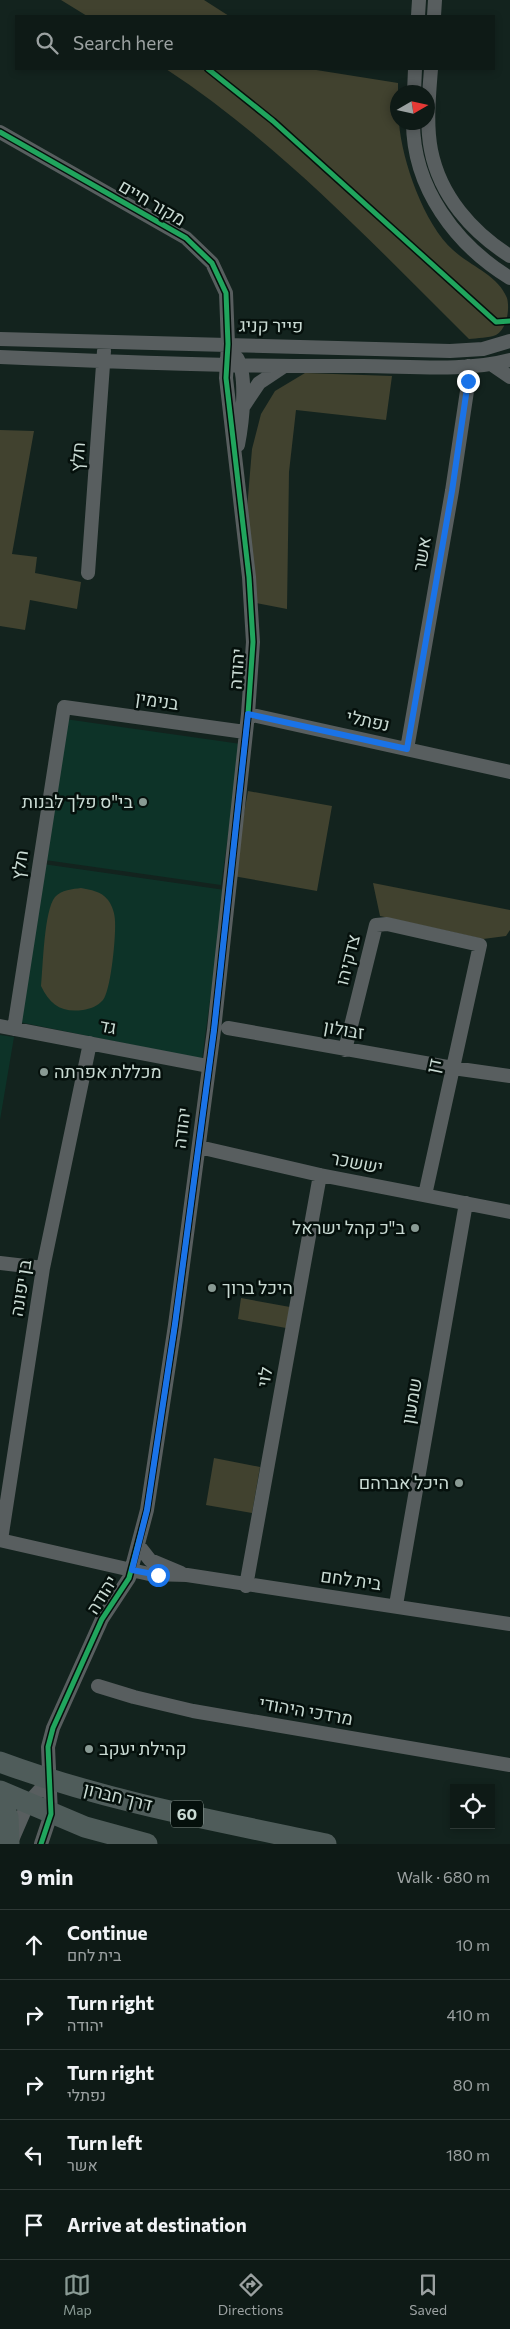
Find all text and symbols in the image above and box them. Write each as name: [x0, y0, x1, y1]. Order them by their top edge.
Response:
search box: [15, 15, 495, 70]
icon: search: [33, 29, 61, 57]
text: Search here: [73, 31, 173, 54]
north arrow: [390, 85, 435, 130]
street label: מקור חיים: [115, 174, 190, 230]
street label: פייר קניג: [239, 313, 303, 337]
route end: [457, 370, 480, 393]
street label: חלץ: [65, 441, 89, 473]
street label: אשר: [407, 535, 435, 573]
street label: יהודה: [224, 648, 248, 690]
street label: בנימין: [134, 686, 181, 714]
street label: נפתלי: [345, 705, 392, 735]
place label: בי"ס פלך לבנות: [22, 790, 134, 812]
marker: בי"ס פלך לבנות: [137, 796, 149, 808]
street label: חלץ: [6, 848, 32, 881]
street label: צדקיהו: [330, 932, 364, 988]
street label: גד: [98, 1014, 118, 1038]
street label: זבולון: [322, 1015, 366, 1043]
street label: דן: [421, 1056, 445, 1075]
place label: מכללת אפרתה: [54, 1060, 162, 1082]
marker: מכללת אפרתה: [38, 1066, 50, 1078]
street label: יהודה: [168, 1106, 194, 1150]
street label: יששכר: [329, 1146, 385, 1178]
place label: ב"כ קהל ישראל: [292, 1216, 406, 1238]
marker: ב"כ קהל ישראל: [409, 1222, 421, 1234]
street label: בן יפונה: [5, 1257, 35, 1318]
place label: היכל ברוך: [222, 1276, 293, 1298]
marker: היכל ברוך: [206, 1282, 218, 1294]
street label: לוי: [251, 1365, 277, 1389]
street label: שמעון: [396, 1376, 426, 1426]
place label: היכל אברהם: [359, 1471, 449, 1493]
marker: היכל אברהם: [453, 1477, 465, 1489]
route start: [147, 1564, 170, 1587]
street label: בית לחם: [319, 1564, 383, 1594]
street label: יהודה: [81, 1571, 121, 1618]
street label: מרדכי היהודי: [258, 1691, 355, 1729]
place label: קהילת יעקב: [99, 1737, 187, 1759]
marker: קהילת יעקב: [83, 1743, 95, 1755]
street label: דרך חברון: [81, 1777, 155, 1815]
map controls: [450, 1784, 495, 1829]
button: locate: [450, 1784, 495, 1829]
road number: 60: [171, 1800, 203, 1828]
text: 9 min: [20, 1864, 73, 1889]
text: Walk · 680 m: [397, 1867, 490, 1886]
text: Continue: [67, 1921, 147, 1944]
icon: ahead: [20, 1931, 48, 1959]
text: 10 m: [456, 1935, 490, 1954]
text: בית לחם: [67, 1945, 121, 1964]
text: Turn right: [67, 1991, 154, 2014]
icon: right: [20, 2001, 48, 2029]
text: 410 m: [447, 2005, 490, 2024]
text: יהודה: [67, 2015, 104, 2034]
text: Turn right: [67, 2061, 154, 2084]
icon: right: [20, 2071, 48, 2099]
text: 80 m: [453, 2075, 490, 2094]
text: נפתלי: [67, 2085, 106, 2104]
text: Turn left: [67, 2131, 142, 2154]
icon: left: [20, 2141, 48, 2169]
text: 180 m: [446, 2145, 490, 2164]
text: אשר: [67, 2155, 98, 2174]
icon: arrive: [20, 2211, 48, 2239]
text: Arrive at destination: [67, 2213, 247, 2236]
tab: Map: [63, 2271, 92, 2318]
tab: Directions: [218, 2271, 283, 2318]
tab: Saved: [409, 2271, 447, 2318]

